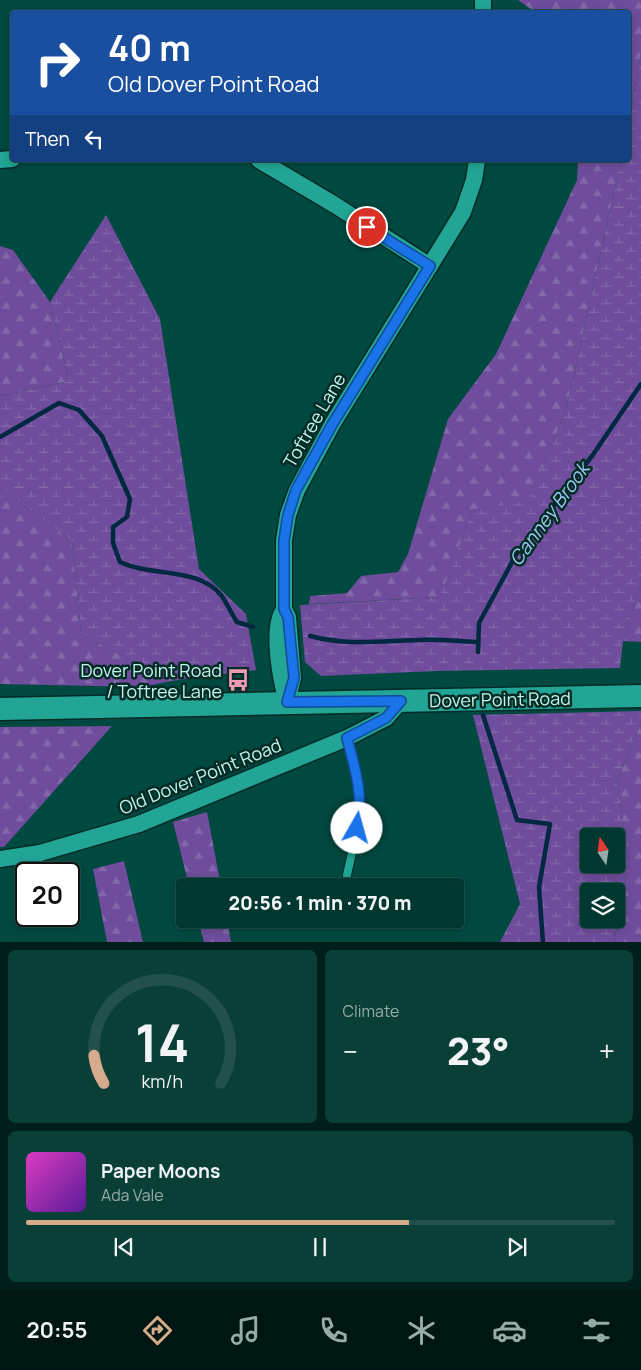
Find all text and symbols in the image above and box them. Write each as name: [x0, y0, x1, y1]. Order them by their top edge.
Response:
text: 40 m: [108, 24, 191, 72]
icon: right: [25, 30, 90, 95]
text: Old Dover Point Road: [108, 69, 320, 99]
icon: left: [80, 125, 108, 153]
text: Then: [25, 126, 70, 152]
pin: [346, 206, 388, 248]
icon: arrive: [353, 213, 381, 241]
street label: Toftree Lane: [277, 369, 351, 471]
water label: Canney Brook: [503, 455, 597, 571]
place label: Dover Point Road / Toftree Lane: [80, 658, 222, 703]
bus stop icon: Dover Point Road / Toftree Lane: [225, 667, 251, 693]
street label: Dover Point Road: [429, 686, 571, 712]
street label: Old Dover Point Road: [115, 732, 285, 820]
position arrow: [330, 801, 382, 853]
north arrow: [580, 828, 625, 872]
map controls: [580, 828, 625, 928]
speed limit sign: 20: [15, 862, 80, 927]
button: layers: [580, 883, 625, 928]
text: 20:56 · 1 min · 370 m: [228, 890, 412, 916]
text: Climate: [343, 1000, 399, 1022]
text: 14: [135, 1007, 189, 1078]
text: 23°: [447, 1024, 509, 1076]
text: −: [343, 1032, 358, 1070]
text: +: [599, 1032, 615, 1070]
text: km/h: [141, 1069, 183, 1093]
text: Paper Moons: [101, 1158, 220, 1184]
text: Ada Vale: [101, 1184, 164, 1206]
icon: previous: [110, 1233, 138, 1261]
icon: pause: [306, 1233, 334, 1261]
icon: next: [503, 1233, 531, 1261]
icon: directions: [140, 1313, 175, 1348]
icon: music: [228, 1313, 263, 1348]
icon: phone: [316, 1313, 351, 1348]
icon: climate: [404, 1313, 439, 1348]
icon: car: [492, 1313, 527, 1348]
icon: filters: [579, 1313, 614, 1348]
text: 20:55: [26, 1315, 87, 1345]

